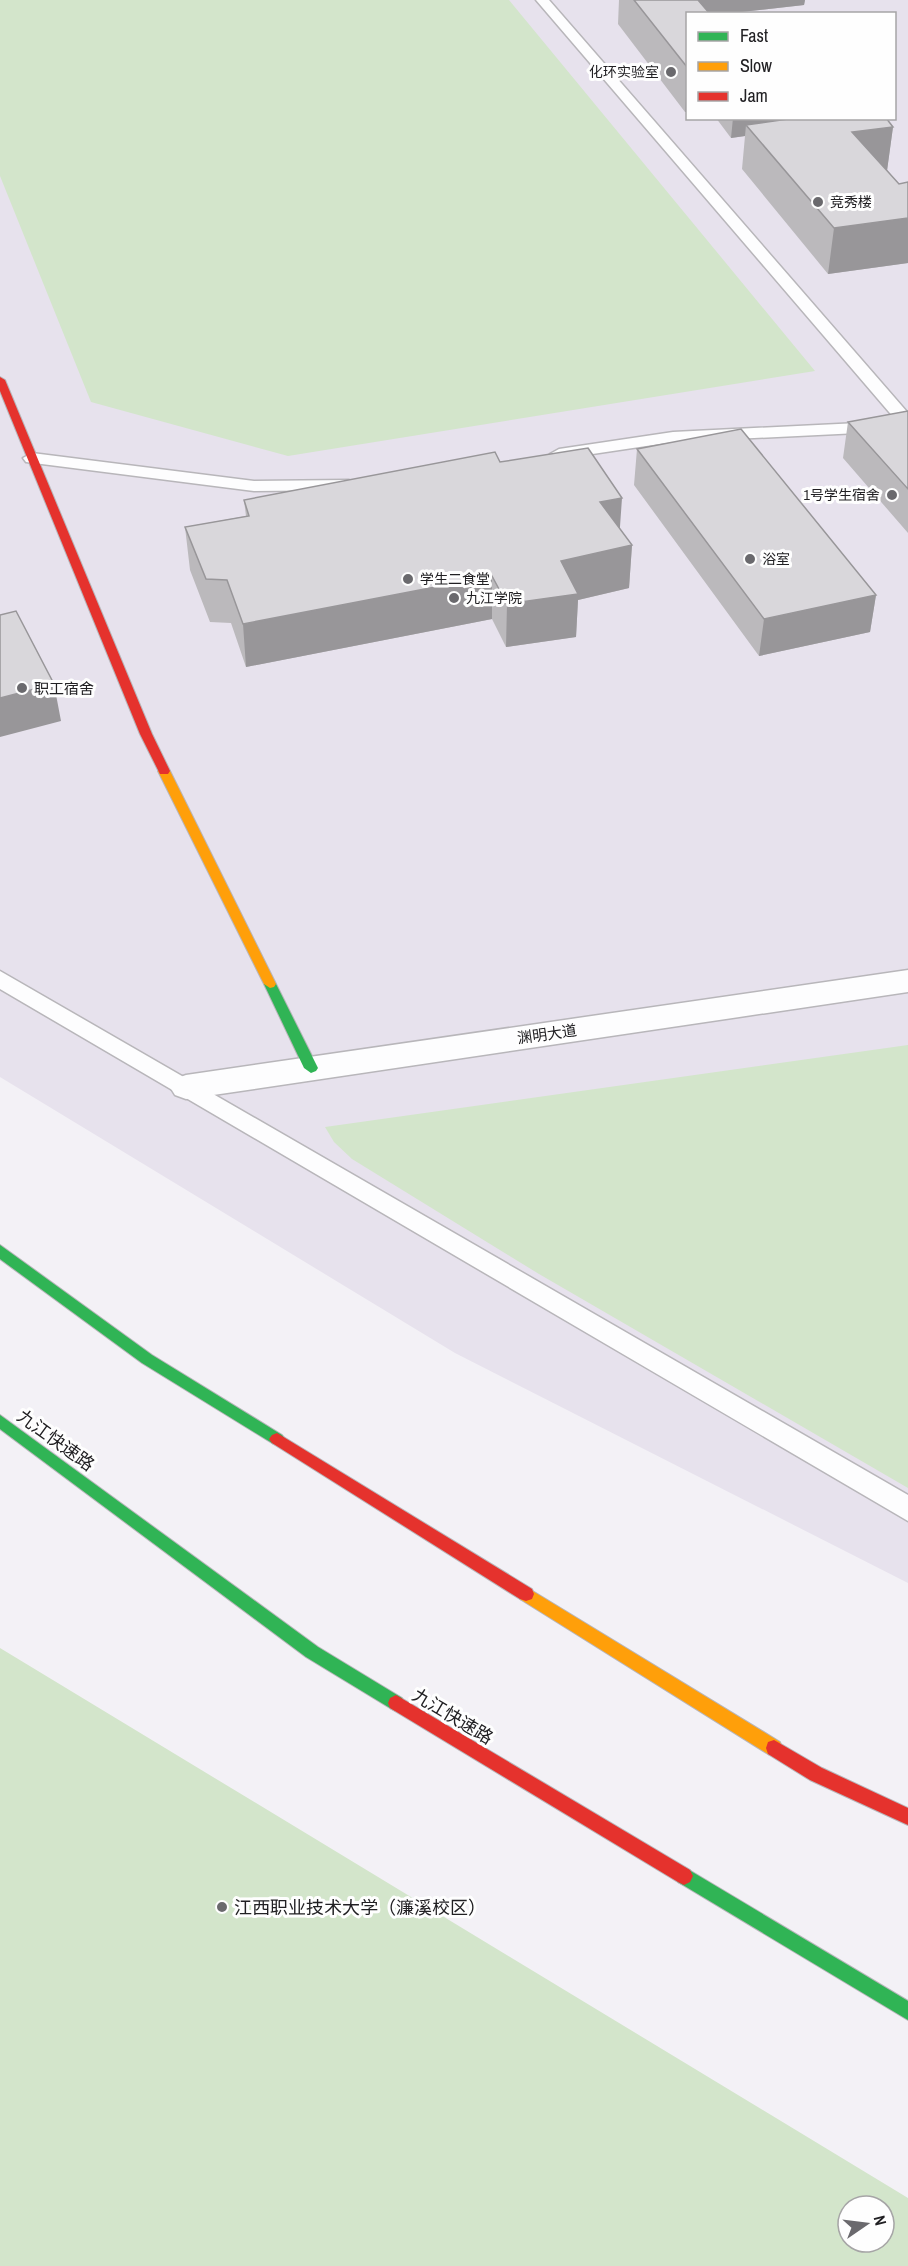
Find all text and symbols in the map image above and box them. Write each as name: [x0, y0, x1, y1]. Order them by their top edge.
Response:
legend: [686, 12, 896, 120]
text: Fast: [740, 23, 768, 48]
text: Slow: [740, 53, 772, 78]
place label: 化环实验室: [589, 63, 659, 81]
marker: 化环实验室: [664, 65, 678, 79]
text: Jam: [740, 83, 768, 108]
place label: 竞秀楼: [830, 193, 872, 211]
marker: 竞秀楼: [811, 195, 825, 209]
place label: 1号学生宿舍: [804, 486, 880, 504]
marker: 1号学生宿舍: [885, 488, 899, 502]
place label: 浴室: [762, 550, 790, 568]
marker: 浴室: [743, 552, 757, 566]
place label: 学生二食堂: [420, 570, 490, 588]
marker: 学生二食堂: [401, 572, 415, 586]
place label: 九江学院: [466, 589, 522, 607]
marker: 九江学院: [447, 591, 461, 605]
place label: 职工宿舍: [34, 678, 94, 699]
marker: 职工宿舍: [15, 681, 29, 695]
street label: 渊明大道: [516, 1019, 578, 1049]
street label: 九江快速路: [12, 1403, 100, 1477]
street label: 九江快速路: [408, 1682, 498, 1750]
place label: 江西职业技术大学（濂溪校区）: [234, 1895, 486, 1920]
marker: 江西职业技术大学（濂溪校区）: [215, 1900, 229, 1914]
north arrow: [836, 2194, 896, 2254]
text: N: [869, 2213, 892, 2228]

